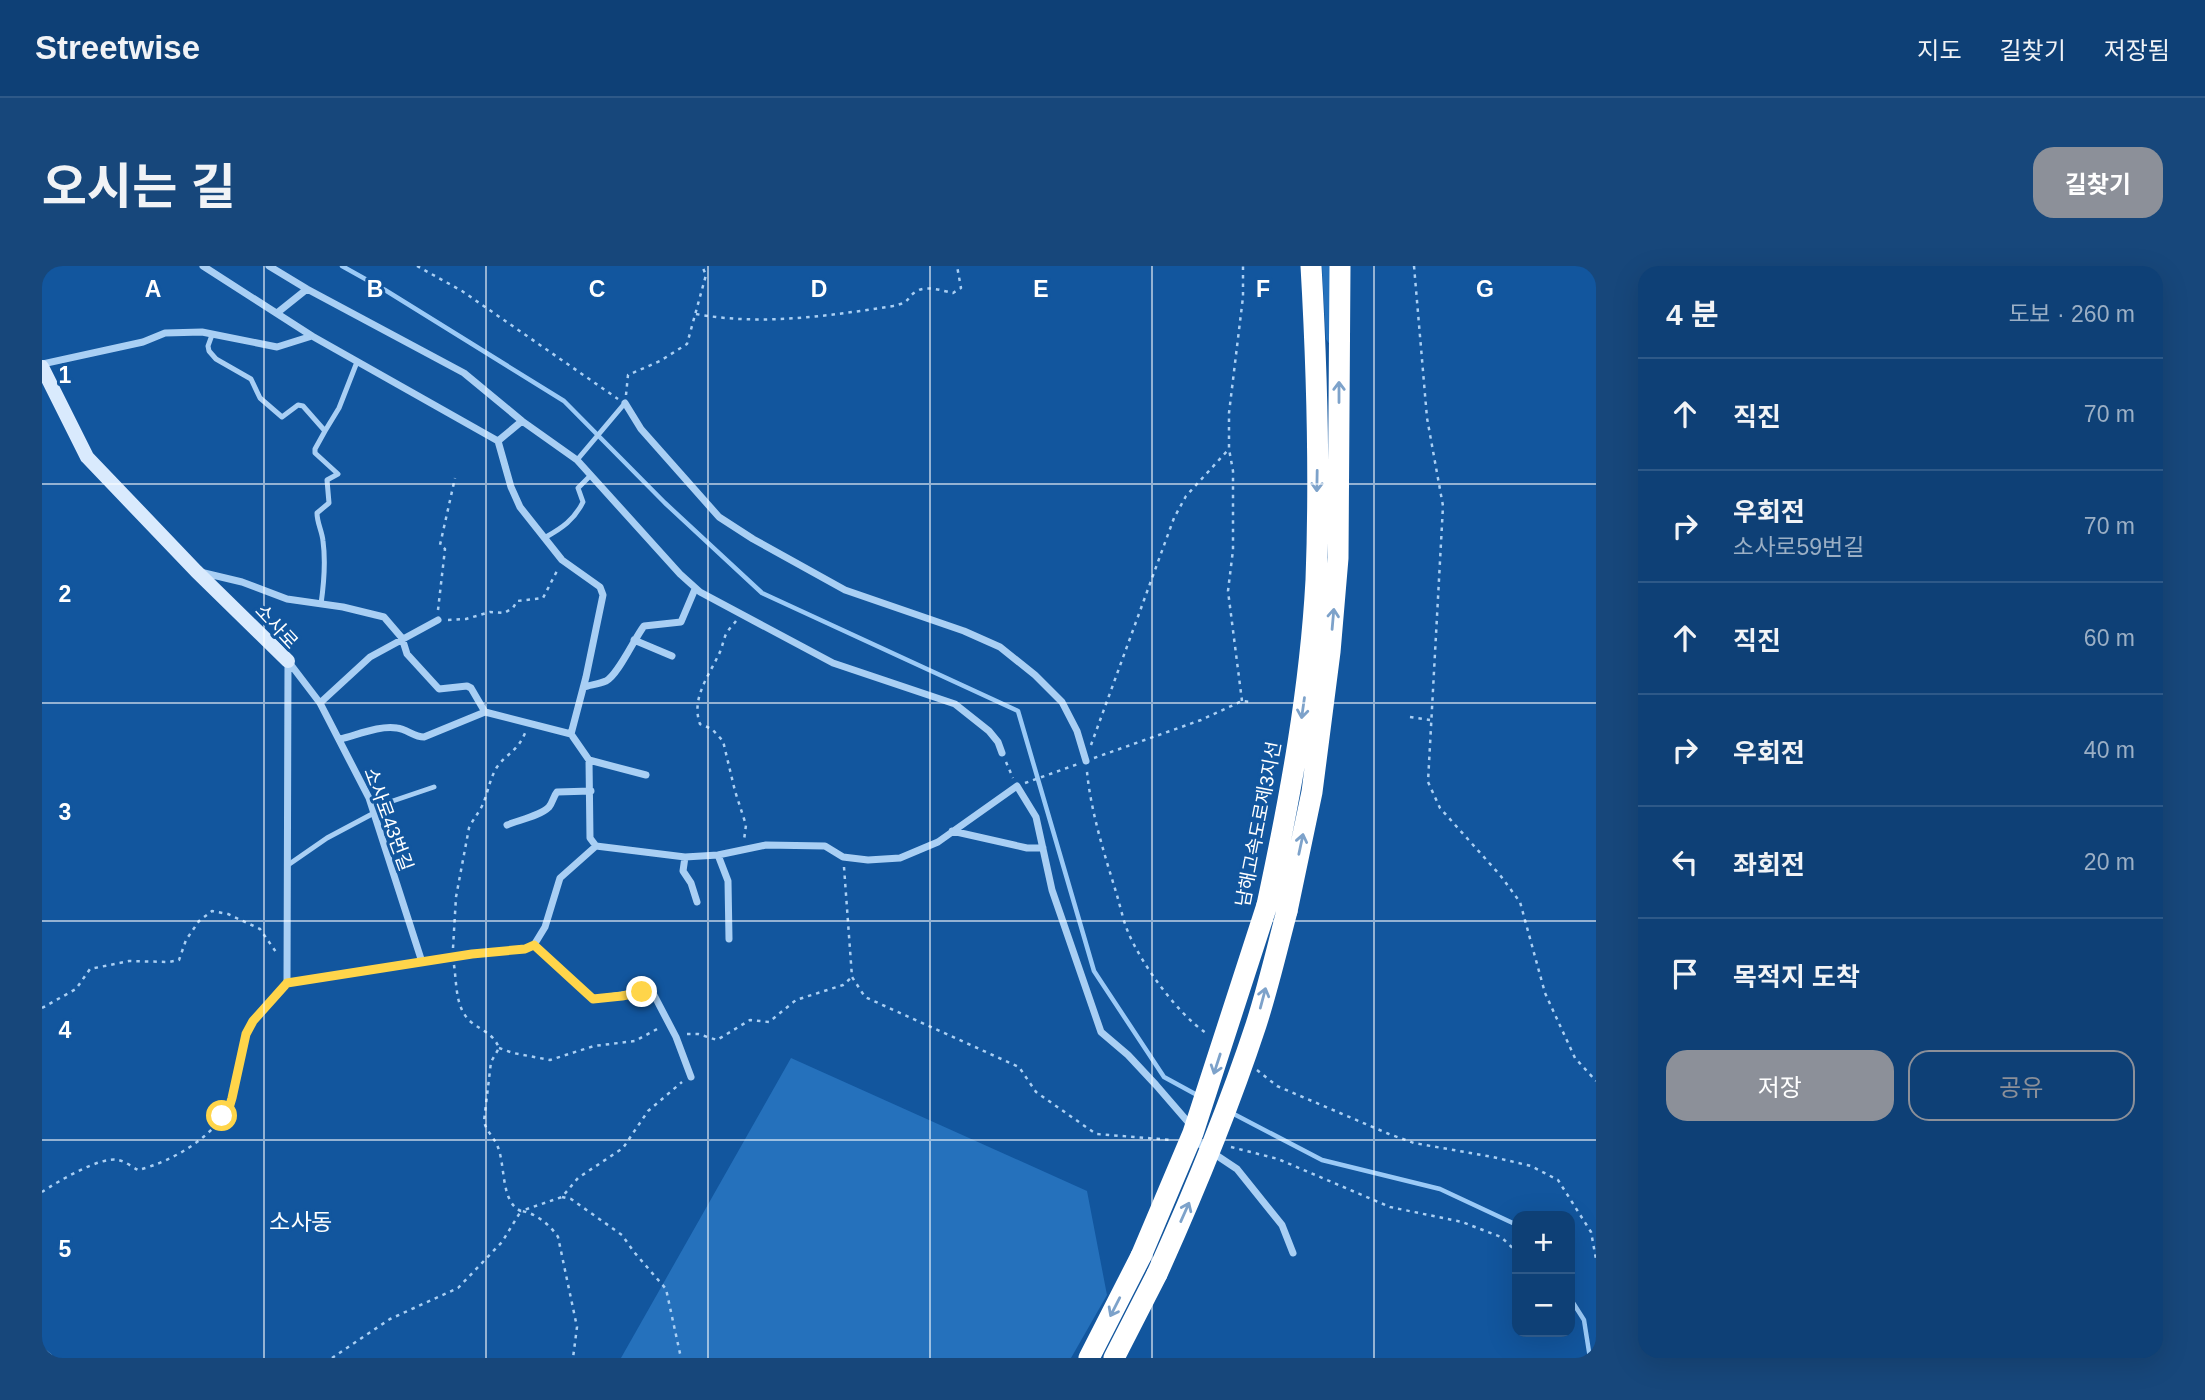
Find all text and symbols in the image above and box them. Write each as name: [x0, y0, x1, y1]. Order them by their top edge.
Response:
text: Streetwise: [35, 29, 200, 66]
text: 지도: [1917, 37, 1962, 64]
text: 길찾기: [2000, 37, 2066, 64]
text: 저장됨: [2104, 37, 2170, 64]
button: 길찾기: [2033, 147, 2163, 218]
text: 오시는 길: [42, 160, 236, 214]
text: A: [145, 276, 161, 302]
text: B: [367, 276, 383, 302]
text: C: [589, 276, 605, 302]
text: D: [811, 276, 827, 302]
text: E: [1033, 276, 1049, 302]
text: F: [1256, 276, 1270, 302]
text: G: [1476, 276, 1494, 302]
text: 4 분: [1666, 298, 1719, 331]
text: 도보 · 260 m: [2008, 301, 2135, 327]
text: 1: [59, 362, 72, 388]
one-way arrow: [1332, 381, 1346, 404]
icon: ahead: [1666, 395, 1704, 433]
text: 70 m: [2084, 401, 2135, 427]
text: 직진: [1733, 402, 1781, 432]
one-way arrow: [1311, 469, 1324, 492]
text: 우회전: [1733, 497, 1805, 527]
icon: right: [1666, 507, 1704, 545]
text: 70 m: [2084, 513, 2135, 539]
text: 소사로59번길: [1733, 534, 1864, 560]
text: 2: [59, 581, 71, 607]
street label: 소사로: [251, 600, 302, 653]
one-way arrow: [1327, 608, 1340, 631]
icon: ahead: [1666, 619, 1704, 657]
text: 60 m: [2084, 625, 2135, 651]
text: 직진: [1733, 626, 1781, 656]
one-way arrow: [1297, 696, 1310, 719]
icon: right: [1666, 731, 1704, 769]
text: 40 m: [2084, 737, 2135, 763]
text: 우회전: [1733, 738, 1805, 768]
street label: 남해고속도로제3지선: [1232, 740, 1285, 909]
street label: 소사로43번길: [360, 765, 417, 874]
text: 3: [59, 799, 71, 825]
one-way arrow: [1294, 833, 1308, 856]
icon: left: [1666, 843, 1704, 881]
text: 20 m: [2084, 849, 2135, 875]
text: 좌회전: [1733, 850, 1805, 880]
icon: arrive: [1666, 955, 1704, 993]
text: 목적지 도착: [1733, 962, 1860, 992]
route end: [626, 976, 657, 1007]
one-way arrow: [1257, 988, 1270, 1010]
text: 4: [59, 1017, 72, 1043]
button: 저장: [1666, 1050, 1894, 1121]
button: 공유: [1908, 1050, 2135, 1121]
one-way arrow: [1209, 1052, 1222, 1074]
route start: [206, 1100, 237, 1131]
one-way arrow: [1179, 1202, 1192, 1223]
district label: 소사동: [269, 1209, 333, 1235]
map controls: [1512, 1211, 1575, 1337]
button: +: [1512, 1211, 1575, 1274]
text: 5: [59, 1236, 72, 1262]
button: −: [1512, 1274, 1575, 1337]
one-way arrow: [1108, 1296, 1121, 1317]

